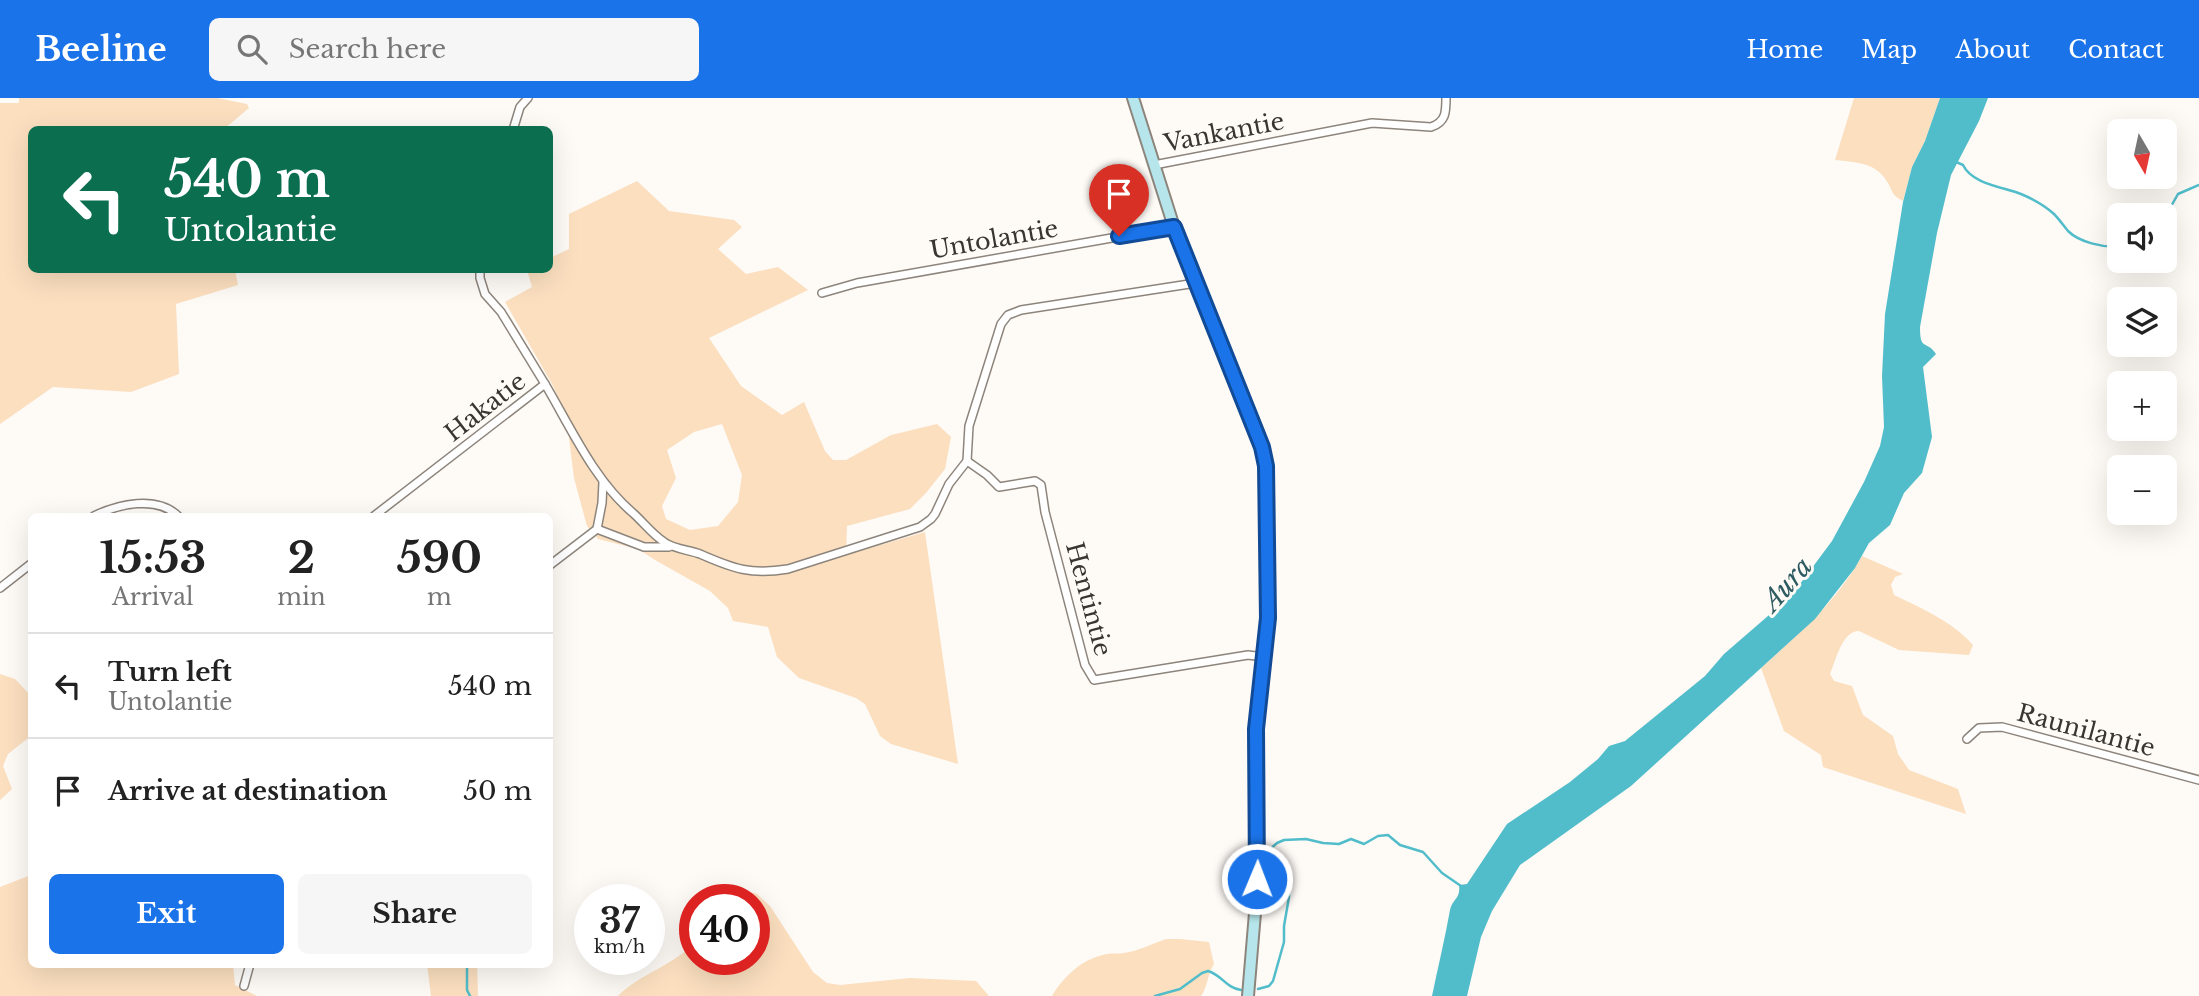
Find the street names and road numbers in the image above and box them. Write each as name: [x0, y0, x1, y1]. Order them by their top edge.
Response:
street label: Vankantie: [1160, 106, 1287, 158]
street label: Untolantie: [928, 213, 1060, 265]
street label: Hakatie: [439, 366, 531, 448]
street label: Hentintie: [1060, 539, 1118, 659]
street label: Raunilantie: [2014, 698, 2158, 762]

